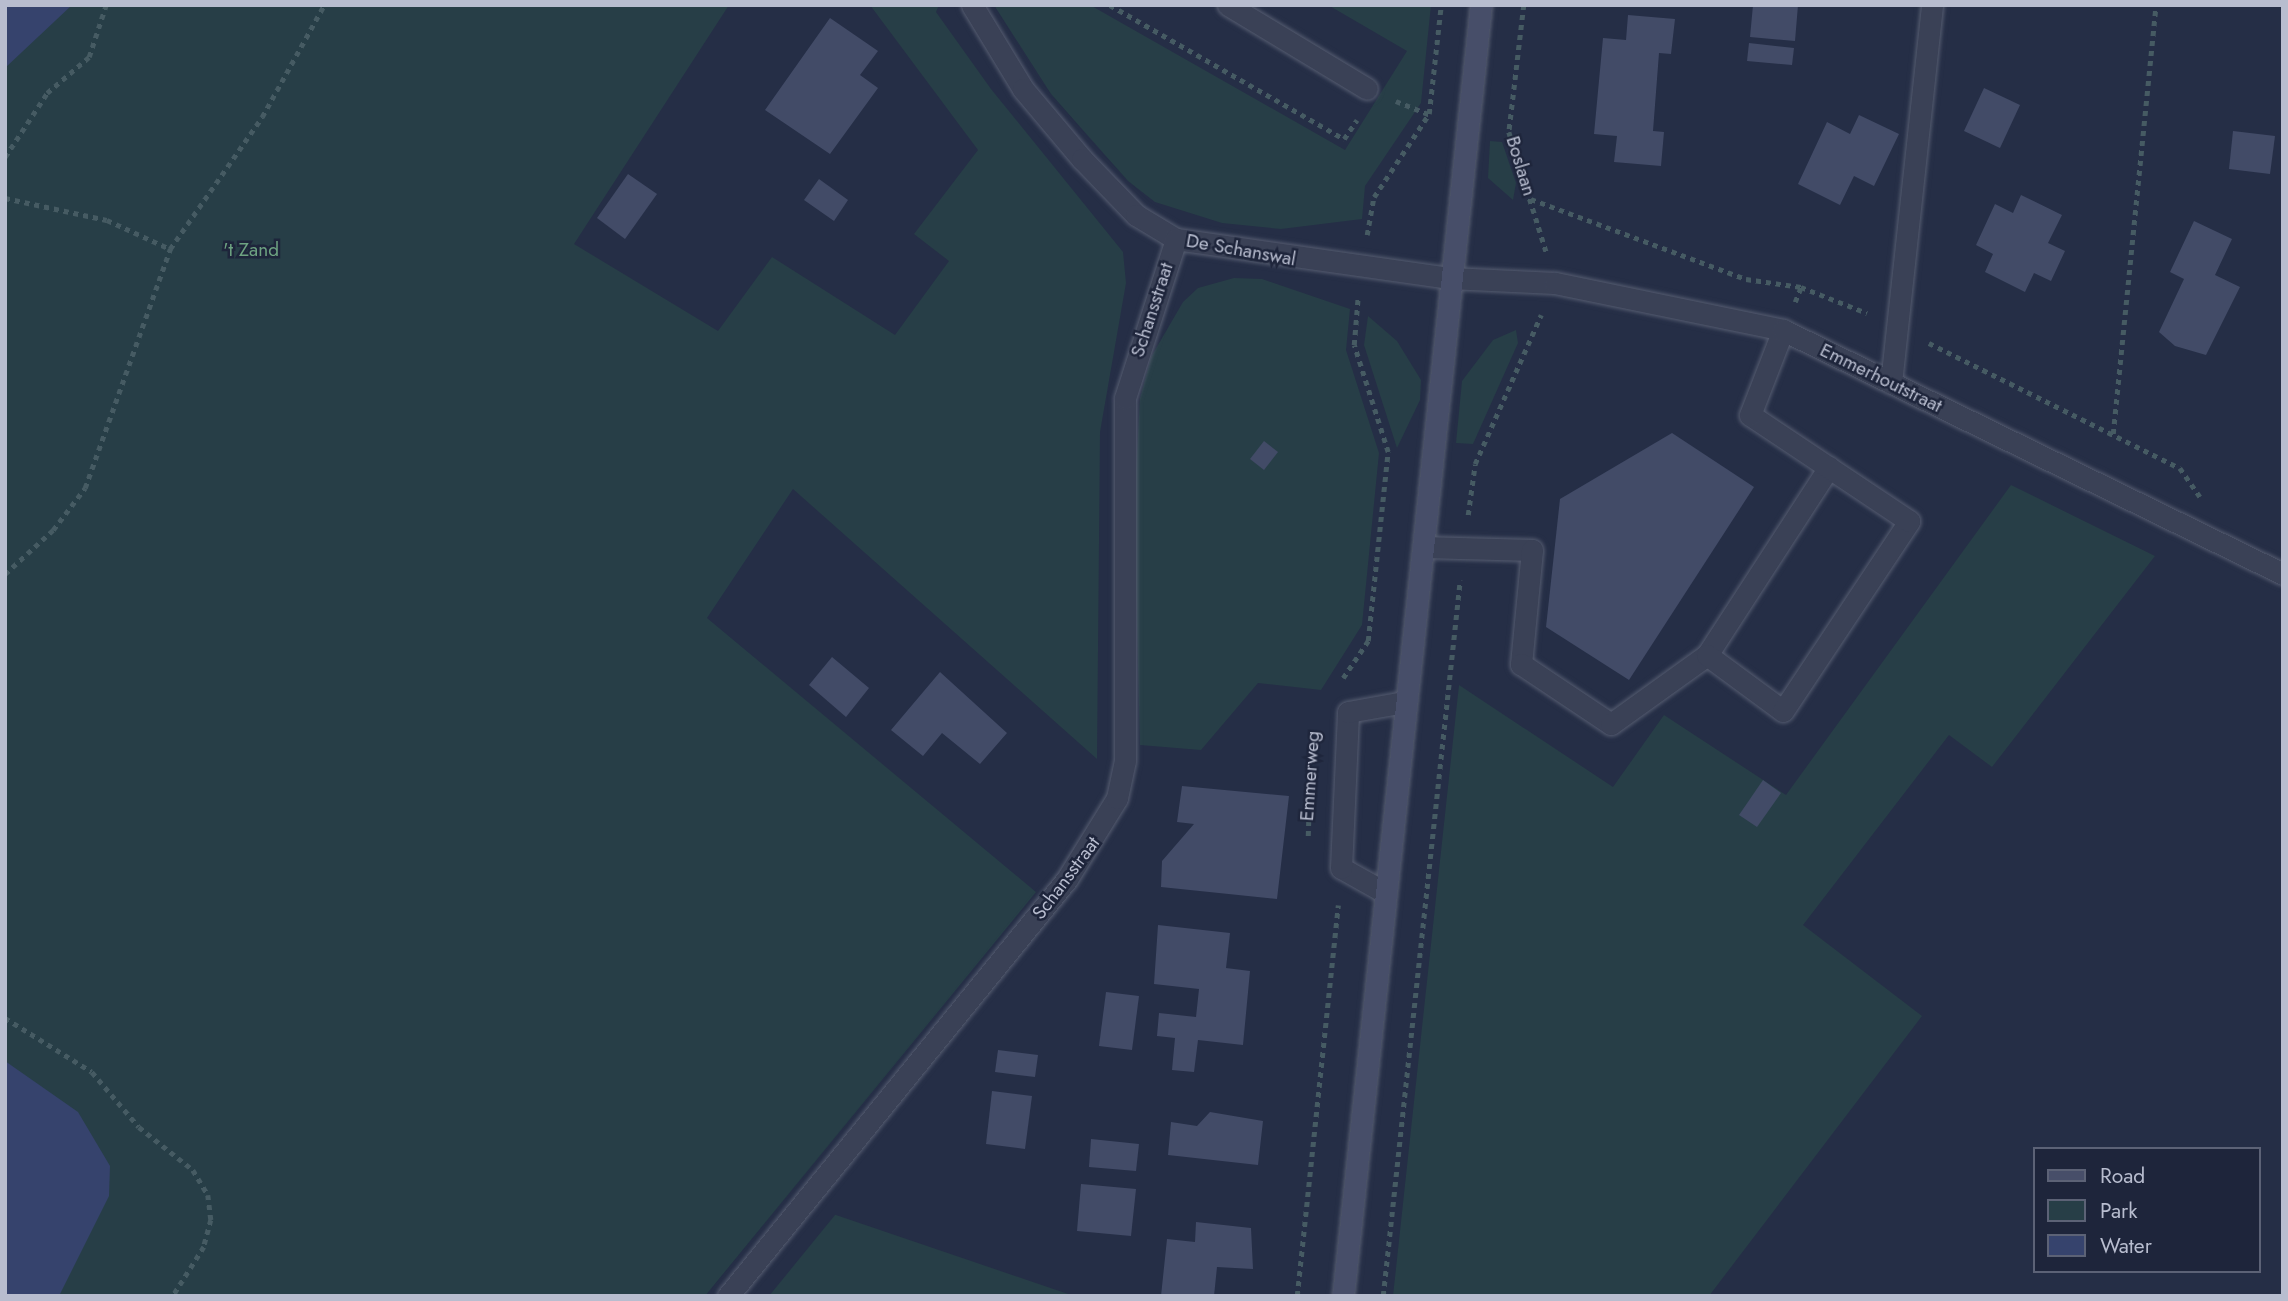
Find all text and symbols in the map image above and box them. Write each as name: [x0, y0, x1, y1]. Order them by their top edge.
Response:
street label: Boslaan: [1501, 133, 1541, 199]
street label: De Schanswal: [1184, 229, 1298, 271]
park label: 't Zand: [223, 239, 279, 261]
street label: Schansstraat: [1126, 260, 1178, 360]
street label: Emmerhoutstraat: [1816, 339, 1946, 417]
street label: Emmerweg: [1295, 730, 1325, 822]
street label: Schansstraat: [1027, 832, 1105, 924]
legend: [2032, 1147, 2260, 1273]
text: Road: [2100, 1161, 2145, 1191]
text: Park: [2100, 1196, 2137, 1226]
text: Water: [2100, 1231, 2152, 1261]

